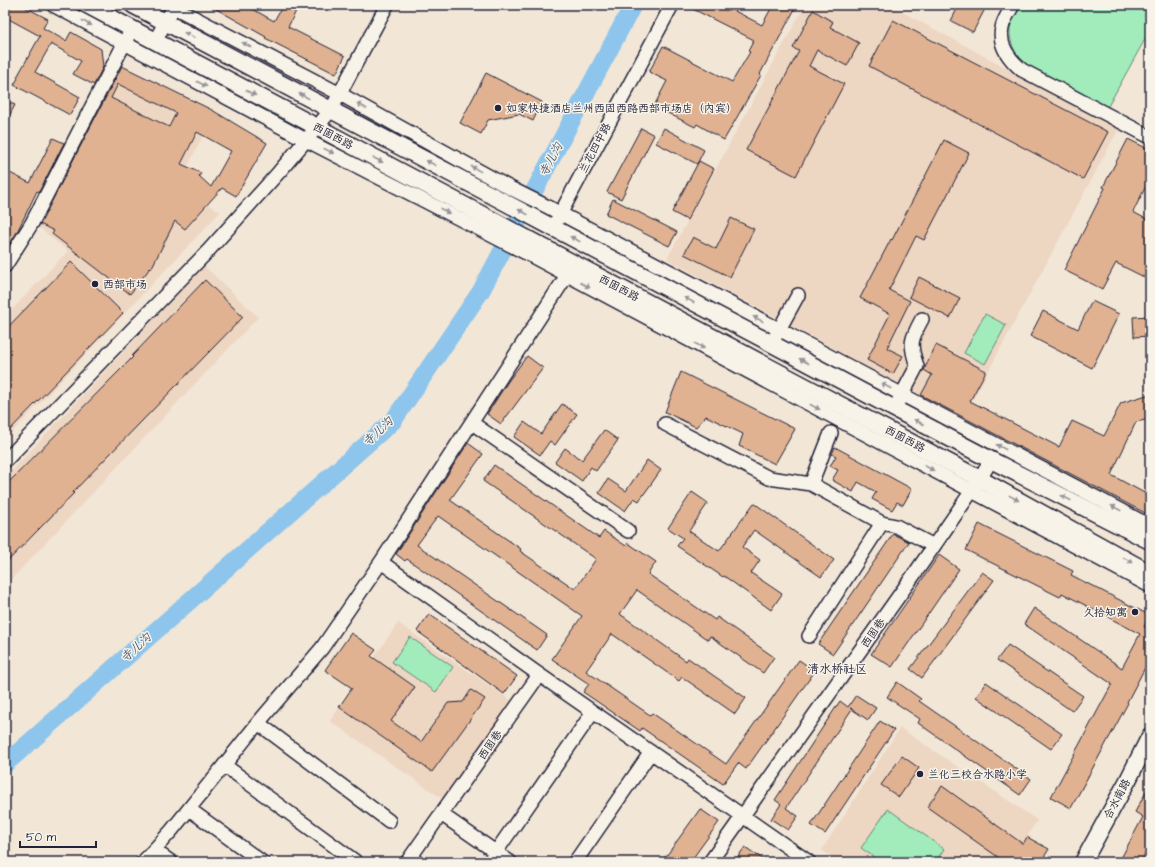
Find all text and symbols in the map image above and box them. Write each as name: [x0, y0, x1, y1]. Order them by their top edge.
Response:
one-way arrow: [81, 20, 93, 27]
one-way arrow: [183, 32, 195, 38]
one-way arrow: [242, 42, 253, 48]
one-way arrow: [196, 81, 208, 87]
one-way arrow: [245, 89, 257, 96]
one-way arrow: [298, 93, 310, 99]
place label: 如家快捷酒店兰州西固西路西部市场店（内宾）: [506, 101, 737, 116]
one-way arrow: [356, 103, 368, 110]
marker: 如家快捷酒店兰州西固西路西部市场店（内宾）: [493, 103, 503, 113]
street label: 西固西路: [310, 119, 356, 153]
street label: 兰花四中路: [575, 120, 615, 176]
water label: 寺儿沟: [535, 139, 567, 180]
one-way arrow: [324, 148, 335, 155]
one-way arrow: [373, 157, 384, 163]
one-way arrow: [425, 160, 437, 166]
one-way arrow: [470, 166, 482, 173]
one-way arrow: [439, 208, 450, 215]
one-way arrow: [517, 208, 529, 215]
one-way arrow: [569, 236, 580, 242]
street label: 西固西路: [596, 271, 642, 305]
place label: 西部市场: [103, 277, 147, 292]
marker: 西部市场: [90, 279, 100, 289]
one-way arrow: [579, 282, 591, 288]
one-way arrow: [684, 297, 695, 303]
one-way arrow: [752, 316, 764, 322]
one-way arrow: [694, 343, 706, 349]
one-way arrow: [799, 358, 810, 364]
one-way arrow: [880, 383, 891, 390]
one-way arrow: [809, 404, 820, 410]
water label: 寺儿沟: [359, 413, 398, 450]
one-way arrow: [913, 418, 925, 425]
street label: 西固西路: [882, 422, 928, 456]
one-way arrow: [995, 444, 1006, 450]
one-way arrow: [924, 465, 935, 471]
one-way arrow: [1008, 494, 1020, 501]
one-way arrow: [1060, 495, 1071, 501]
one-way arrow: [1110, 504, 1121, 511]
one-way arrow: [1122, 557, 1134, 564]
place label: 久拾知寓: [1083, 605, 1127, 620]
marker: 久拾知寓: [1130, 607, 1140, 617]
street label: 西固巷: [857, 615, 889, 651]
water label: 寺儿沟: [117, 629, 156, 666]
district label: 清水桥社区: [807, 661, 867, 678]
street label: 西固巷: [474, 727, 506, 763]
place label: 兰化三校合水路小学: [928, 767, 1027, 782]
marker: 兰化三校合水路小学: [915, 769, 925, 779]
street label: 合水南路: [1100, 776, 1134, 822]
scale bar: [20, 823, 96, 849]
text: 50 m: [26, 829, 57, 846]

